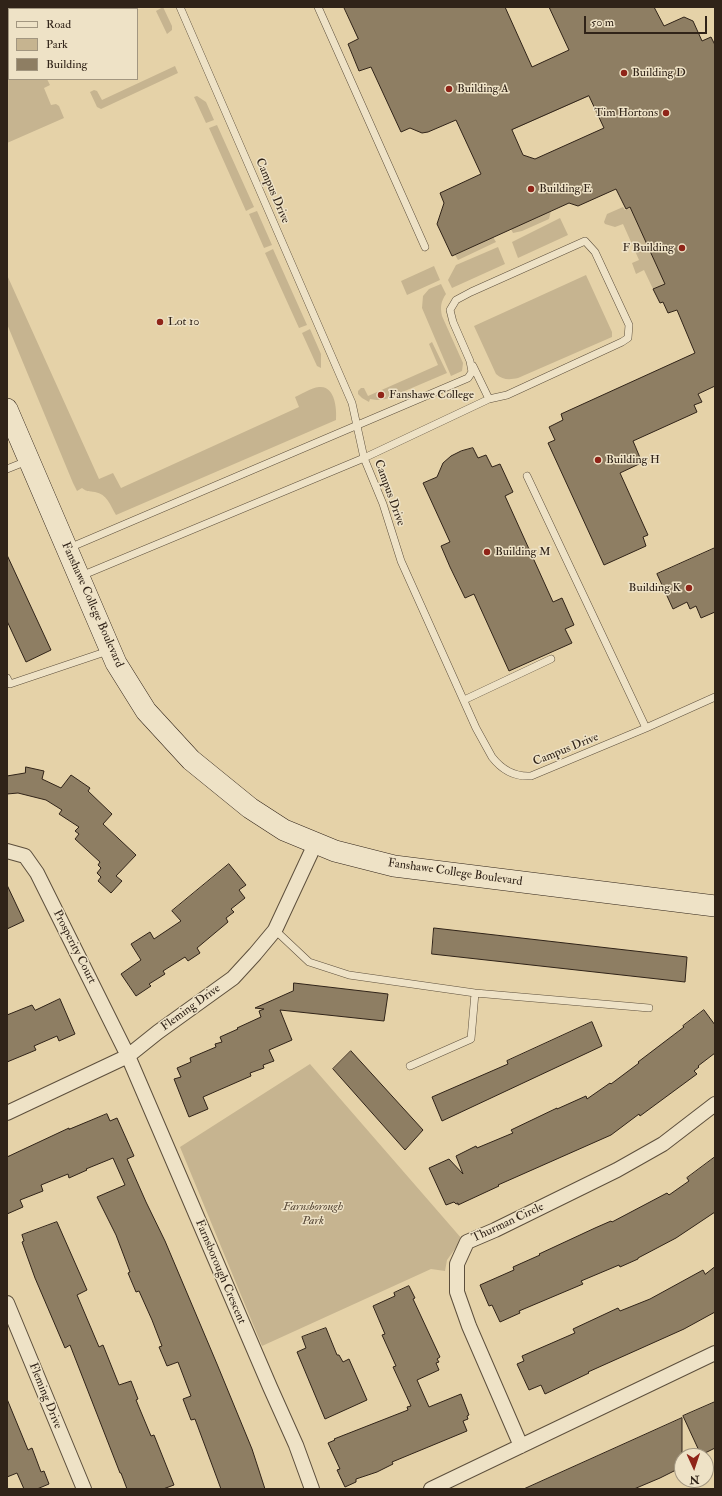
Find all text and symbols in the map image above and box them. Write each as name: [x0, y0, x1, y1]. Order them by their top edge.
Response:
legend: [8, 8, 138, 80]
scale bar: [586, 8, 709, 34]
text: 50 m: [591, 15, 614, 30]
text: Road: [46, 17, 71, 32]
text: Park: [46, 37, 68, 52]
text: Building: [46, 57, 87, 72]
place label: Building D: [632, 66, 686, 80]
marker: Building D: [619, 68, 629, 78]
place label: Building A: [457, 82, 509, 96]
marker: Building A: [444, 84, 454, 94]
place label: Tim Hortons: [594, 106, 658, 120]
marker: Tim Hortons: [661, 108, 671, 118]
street label: Campus Drive: [252, 156, 292, 226]
place label: Building E: [539, 182, 592, 196]
marker: Building E: [526, 184, 536, 194]
place label: F Building: [622, 241, 674, 255]
marker: F Building: [677, 243, 687, 253]
place label: Lot 10: [168, 315, 199, 329]
marker: Lot 10: [155, 317, 165, 327]
place label: Fanshawe College: [389, 388, 474, 402]
marker: Fanshawe College: [376, 390, 386, 400]
place label: Building H: [606, 453, 660, 467]
marker: Building H: [593, 455, 603, 465]
street label: Campus Drive: [370, 458, 408, 528]
street label: Fanshawe College Boulevard: [58, 540, 126, 670]
place label: Building M: [495, 545, 551, 559]
marker: Building M: [482, 547, 492, 557]
place label: Building K: [629, 581, 681, 595]
marker: Building K: [684, 583, 694, 593]
street label: Campus Drive: [531, 730, 601, 770]
street label: Fanshawe College Boulevard: [387, 856, 523, 890]
street label: Prosperity Court: [49, 908, 99, 986]
street label: Fleming Drive: [158, 982, 224, 1034]
park label: Farnsborough Park: [283, 1200, 343, 1228]
street label: Thurman Circle: [470, 1200, 546, 1246]
street label: Farnsborough Crescent: [192, 1218, 248, 1326]
street label: Fleming Drive: [25, 1361, 65, 1431]
north arrow: [674, 1448, 714, 1488]
text: N: [689, 1473, 700, 1486]

